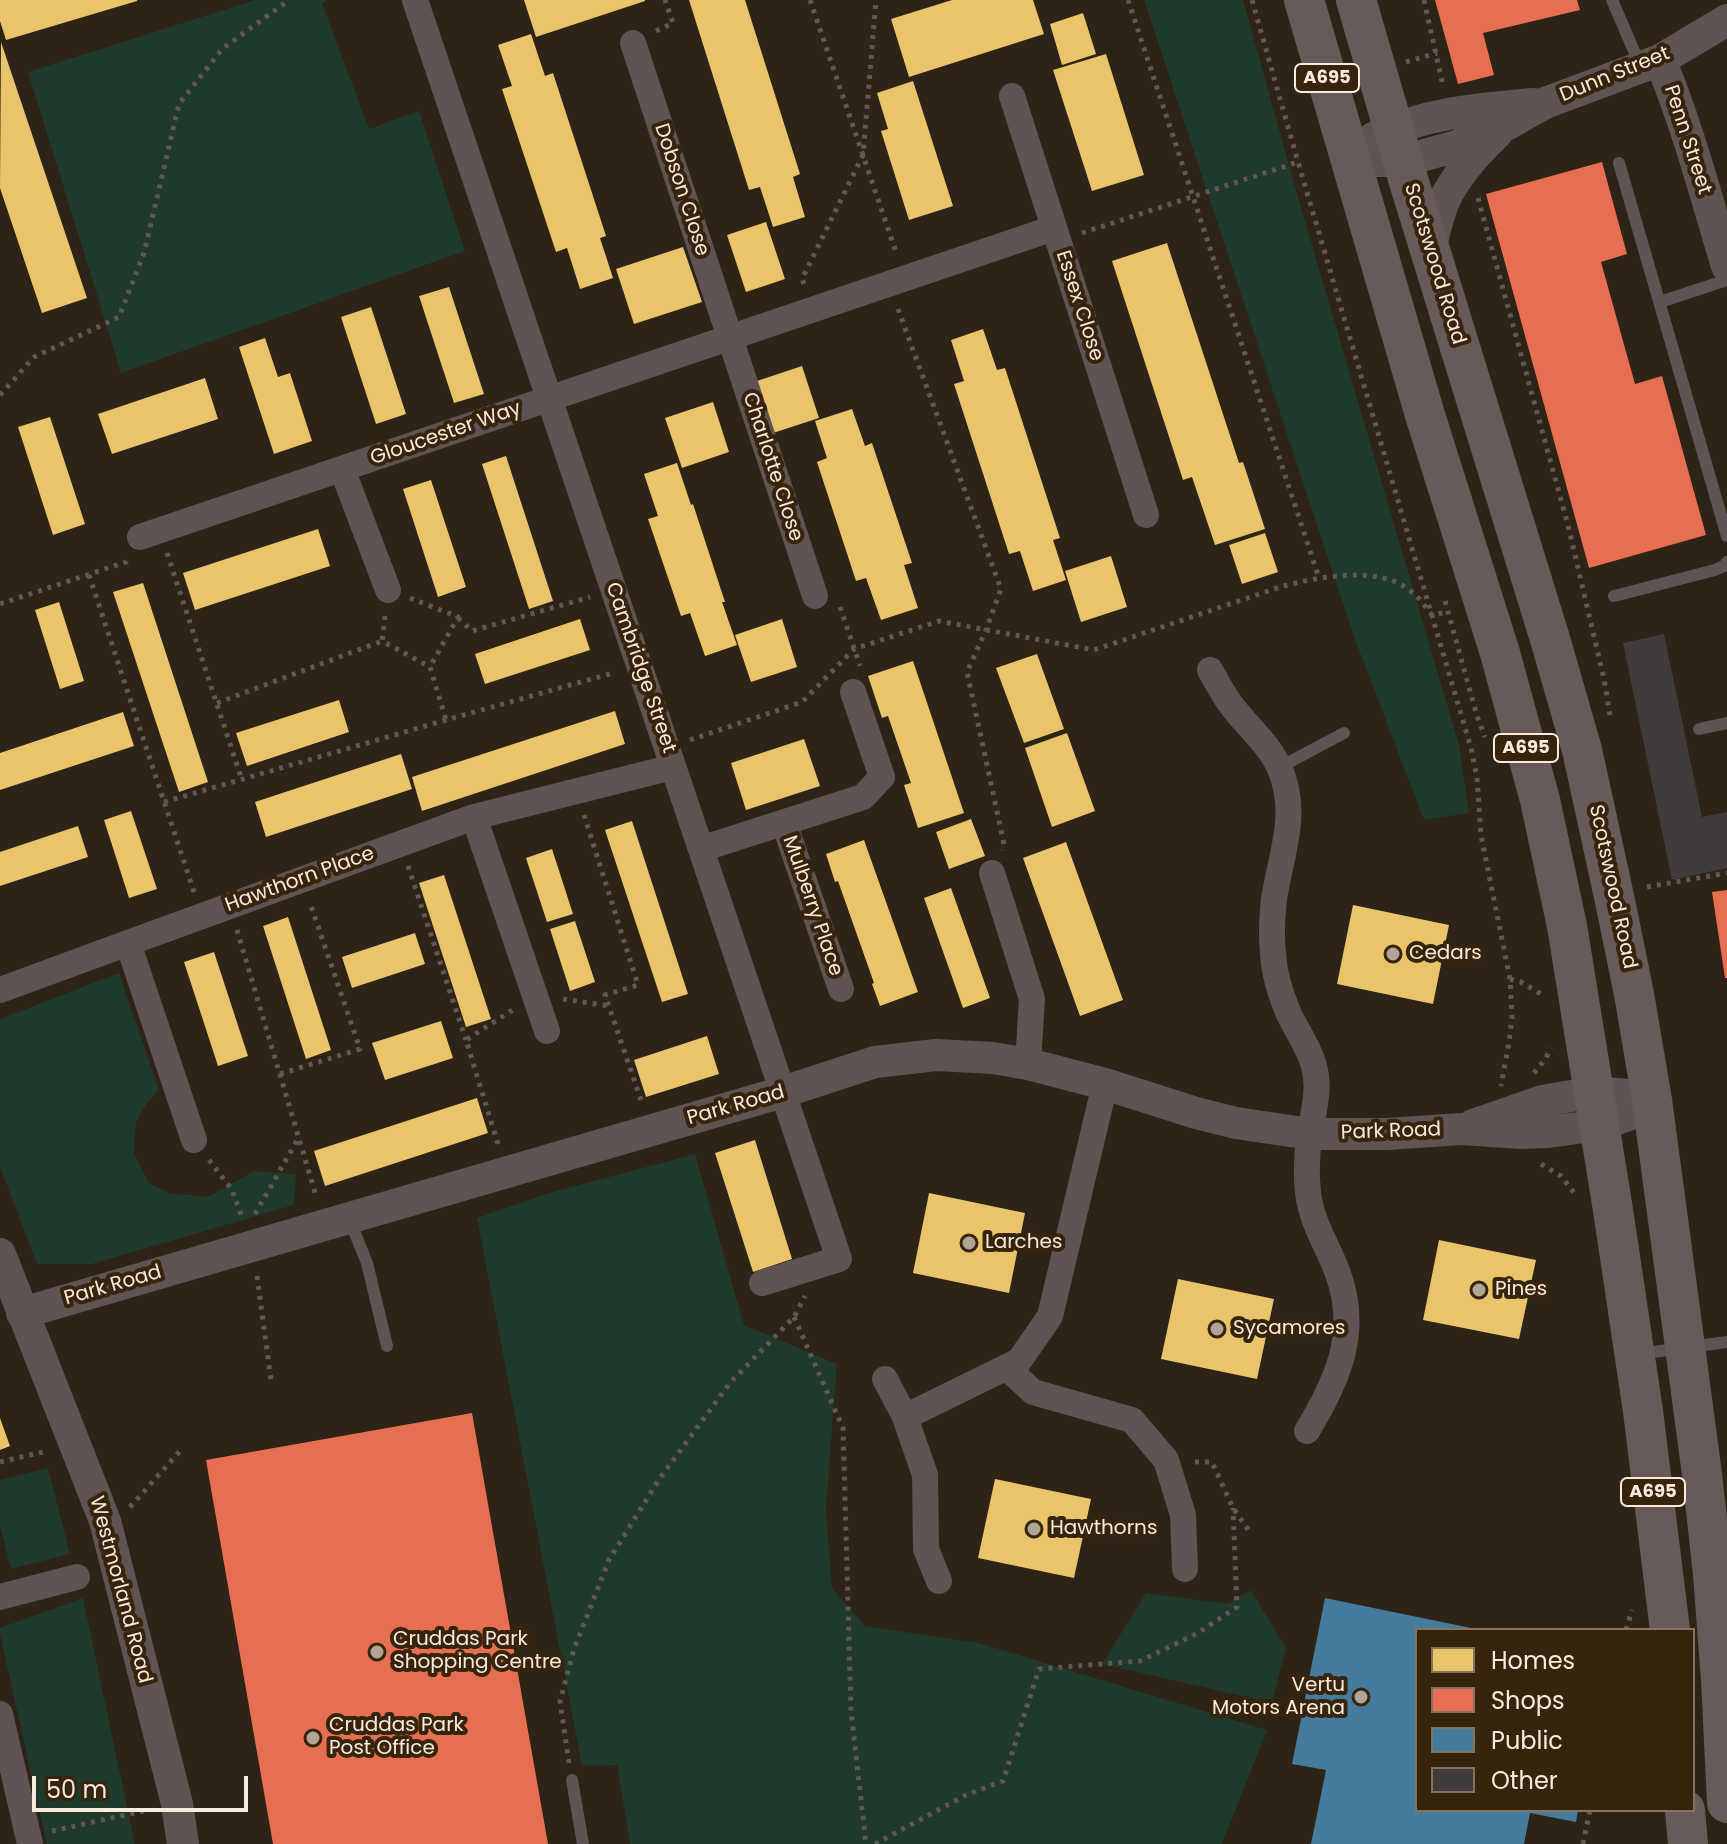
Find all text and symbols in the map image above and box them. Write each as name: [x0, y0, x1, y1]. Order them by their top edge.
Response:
street label: Dunn Street: [1557, 42, 1673, 108]
road number: A695: [1295, 64, 1359, 92]
street label: Penn Street: [1658, 82, 1716, 198]
street label: Dobson Close: [648, 121, 714, 259]
street label: Scotswood Road: [1398, 181, 1470, 347]
street label: Essex Close: [1050, 248, 1108, 364]
street label: Charlotte Close: [737, 389, 807, 545]
street label: Gloucester Way: [367, 397, 525, 471]
street label: Cambridge Street: [600, 580, 680, 756]
road number: A695: [1494, 734, 1558, 762]
street label: Scotswood Road: [1583, 803, 1641, 971]
street label: Mulberry Place: [777, 833, 847, 979]
street label: Hawthorn Place: [222, 842, 378, 918]
place label: Cedars: [1409, 942, 1482, 966]
marker: Cedars: [1384, 945, 1402, 963]
street label: Park Road: [685, 1081, 787, 1131]
street label: Park Road: [1341, 1118, 1441, 1146]
place label: Larches: [985, 1231, 1062, 1255]
marker: Larches: [960, 1234, 978, 1252]
street label: Park Road: [62, 1261, 164, 1311]
place label: Pines: [1495, 1278, 1547, 1302]
marker: Pines: [1470, 1281, 1488, 1299]
place label: Sycamores: [1233, 1317, 1345, 1341]
marker: Sycamores: [1208, 1320, 1226, 1338]
road number: A695: [1621, 1478, 1685, 1506]
street label: Westmorland Road: [83, 1494, 157, 1686]
place label: Hawthorns: [1050, 1517, 1157, 1541]
marker: Hawthorns: [1025, 1520, 1043, 1538]
place label: Cruddas Park Shopping Centre: [393, 1628, 562, 1675]
legend: [1415, 1628, 1695, 1812]
marker: Cruddas Park Shopping Centre: [368, 1643, 386, 1661]
text: Homes: [1491, 1644, 1575, 1677]
place label: Vertu Motors Arena: [1212, 1674, 1345, 1721]
text: Shops: [1491, 1684, 1565, 1717]
marker: Vertu Motors Arena: [1352, 1688, 1370, 1706]
place label: Cruddas Park Post Office: [329, 1714, 464, 1761]
text: Public: [1491, 1724, 1563, 1757]
marker: Cruddas Park Post Office: [304, 1729, 322, 1747]
scale bar: [36, 1760, 252, 1810]
text: Other: [1491, 1764, 1558, 1797]
text: 50 m: [46, 1773, 107, 1806]

